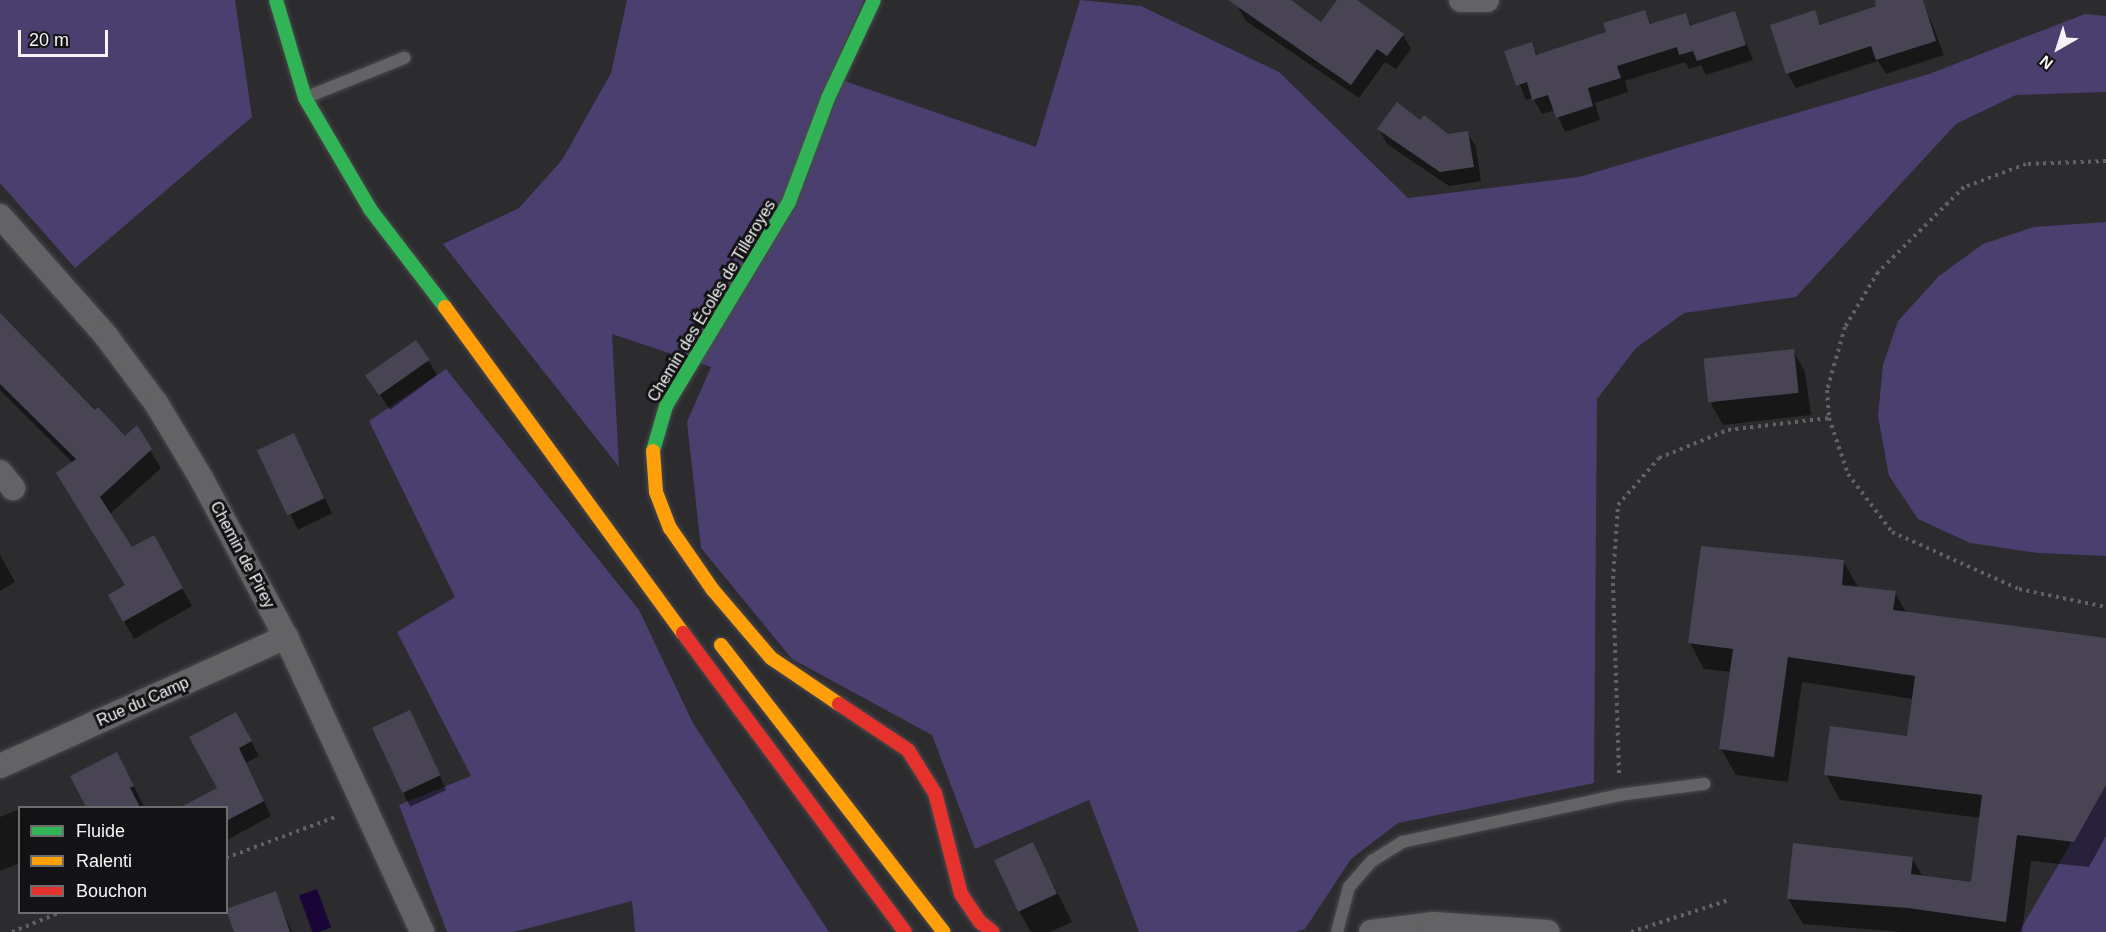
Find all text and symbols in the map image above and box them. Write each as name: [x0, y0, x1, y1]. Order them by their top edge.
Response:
scale bar: [21, 18, 111, 56]
north arrow: [2028, 18, 2088, 78]
text: 20 m: [29, 30, 69, 50]
text: N: [2037, 52, 2056, 73]
street label: Chemin des Écoles de Tilleroyes: [644, 196, 780, 406]
street label: Chemin de Pirey: [206, 498, 278, 612]
street label: Rue du Camp: [94, 673, 192, 731]
legend: [18, 806, 228, 914]
text: Fluide: [76, 821, 125, 841]
text: Ralenti: [76, 851, 132, 871]
text: Bouchon: [76, 881, 147, 901]

